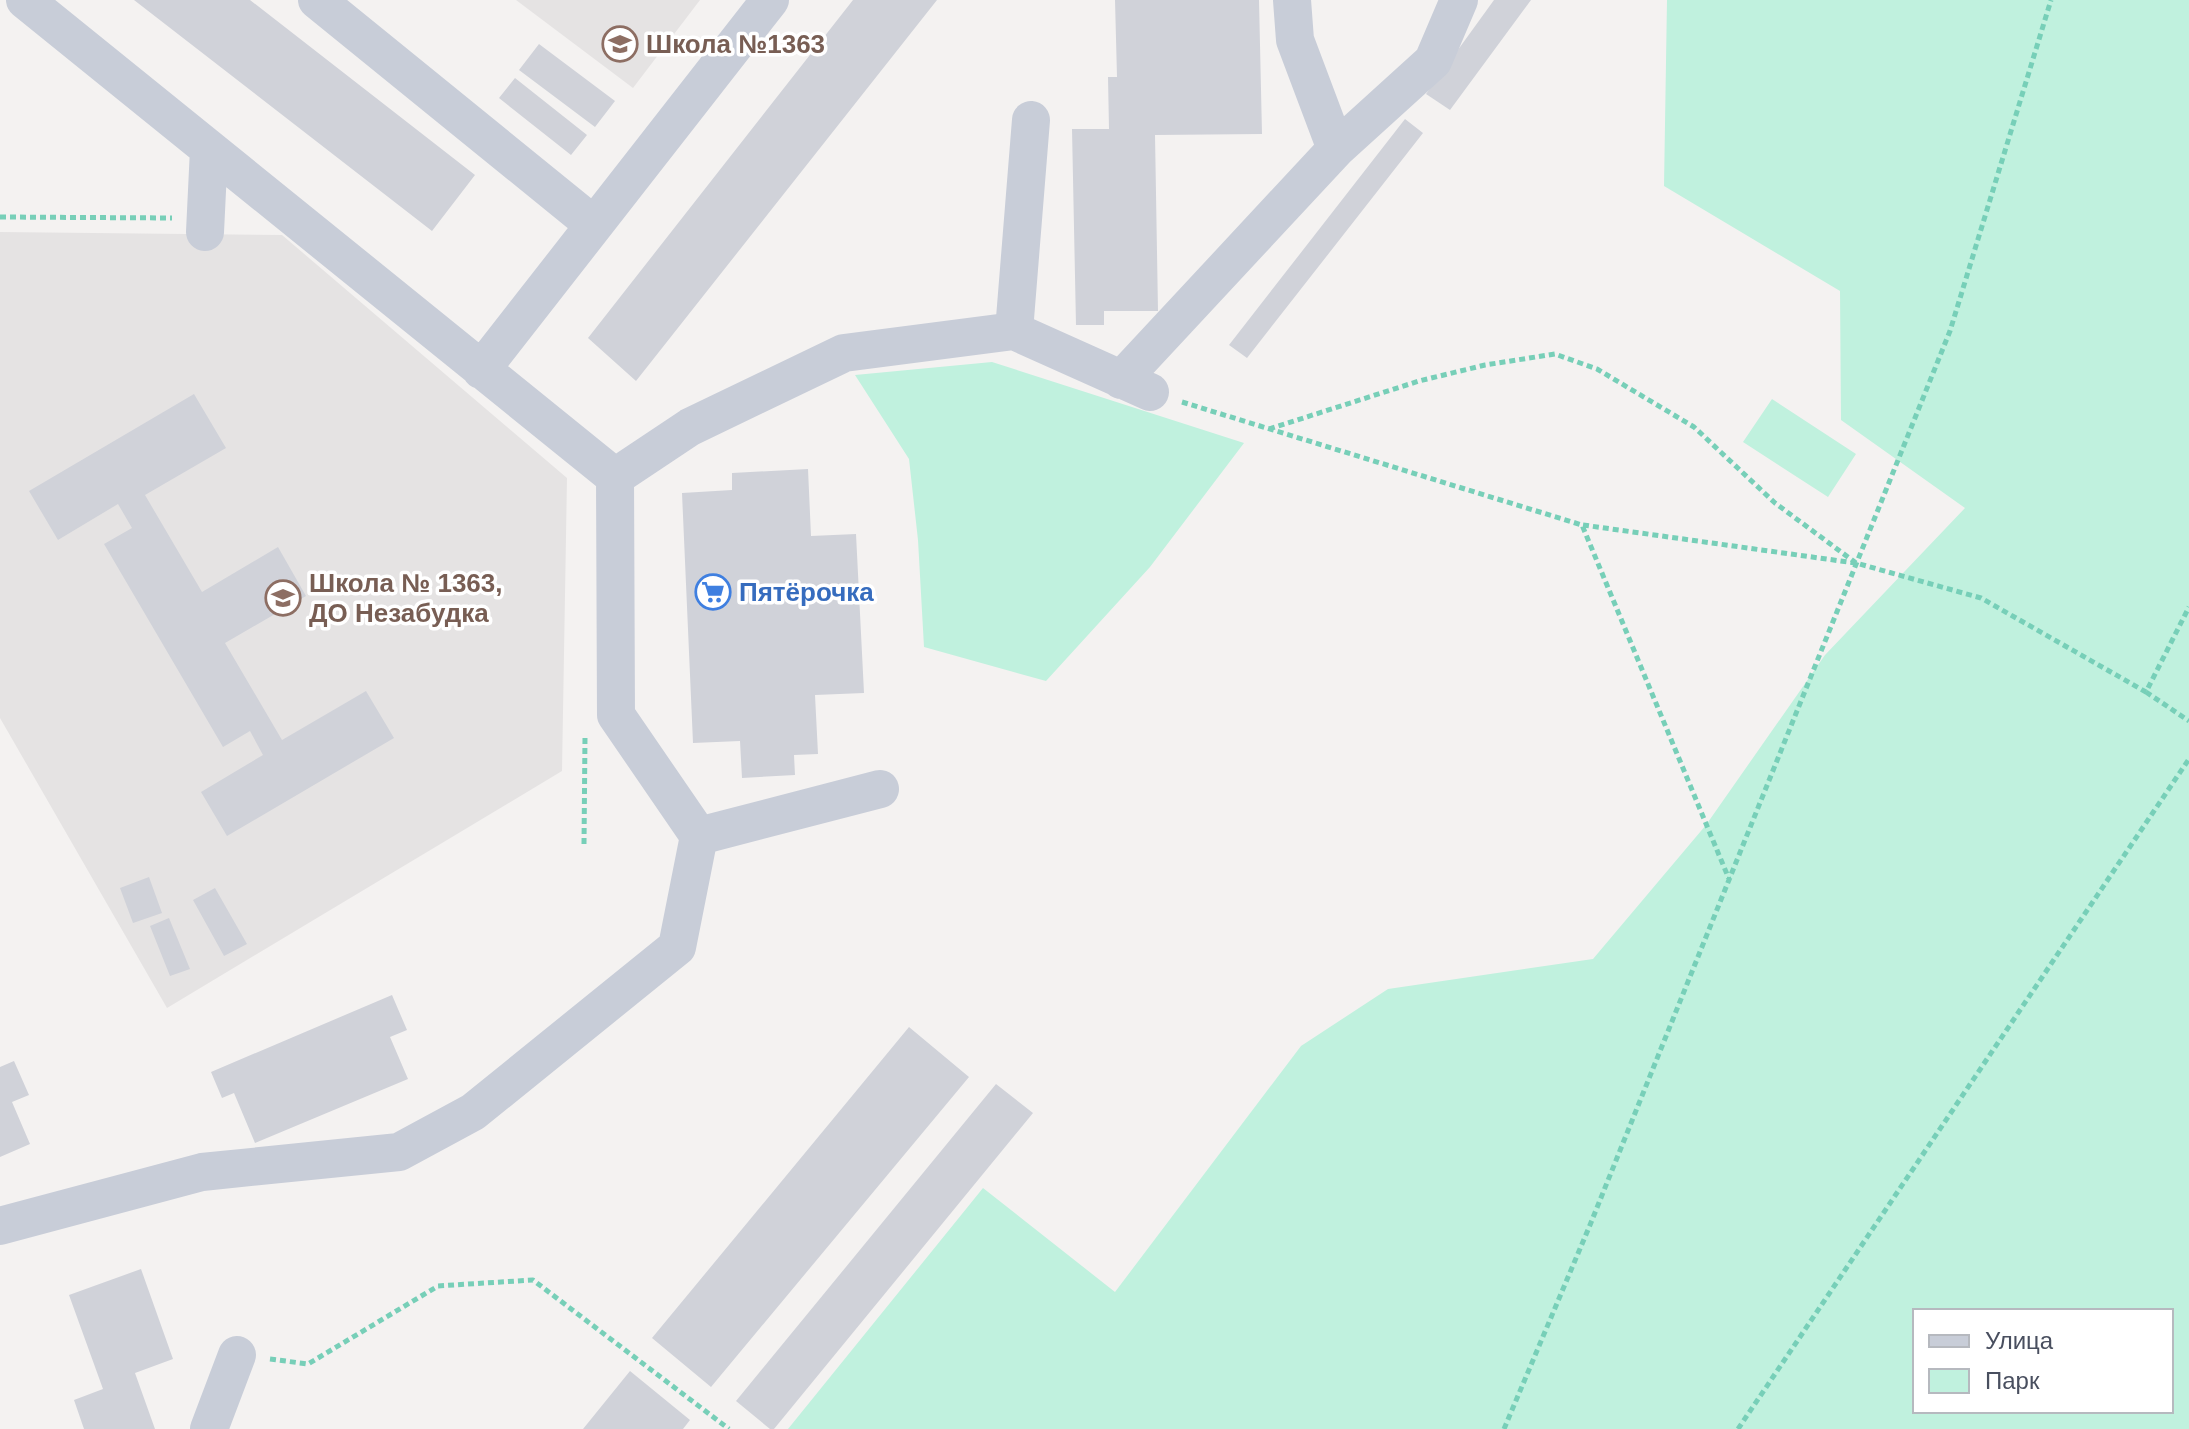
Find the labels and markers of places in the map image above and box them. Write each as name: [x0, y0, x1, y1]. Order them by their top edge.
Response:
school or university icon: Школа №1363: [601, 25, 639, 63]
place label: Школа №1363: [646, 29, 825, 59]
place label: Школа № 1363, ДО Незабудка: [309, 568, 503, 628]
supermarket icon: Пятёрочка: [694, 573, 732, 611]
place label: Пятёрочка: [739, 577, 874, 607]
school or university icon: Школа № 1363, ДО Незабудка: [264, 579, 302, 617]

